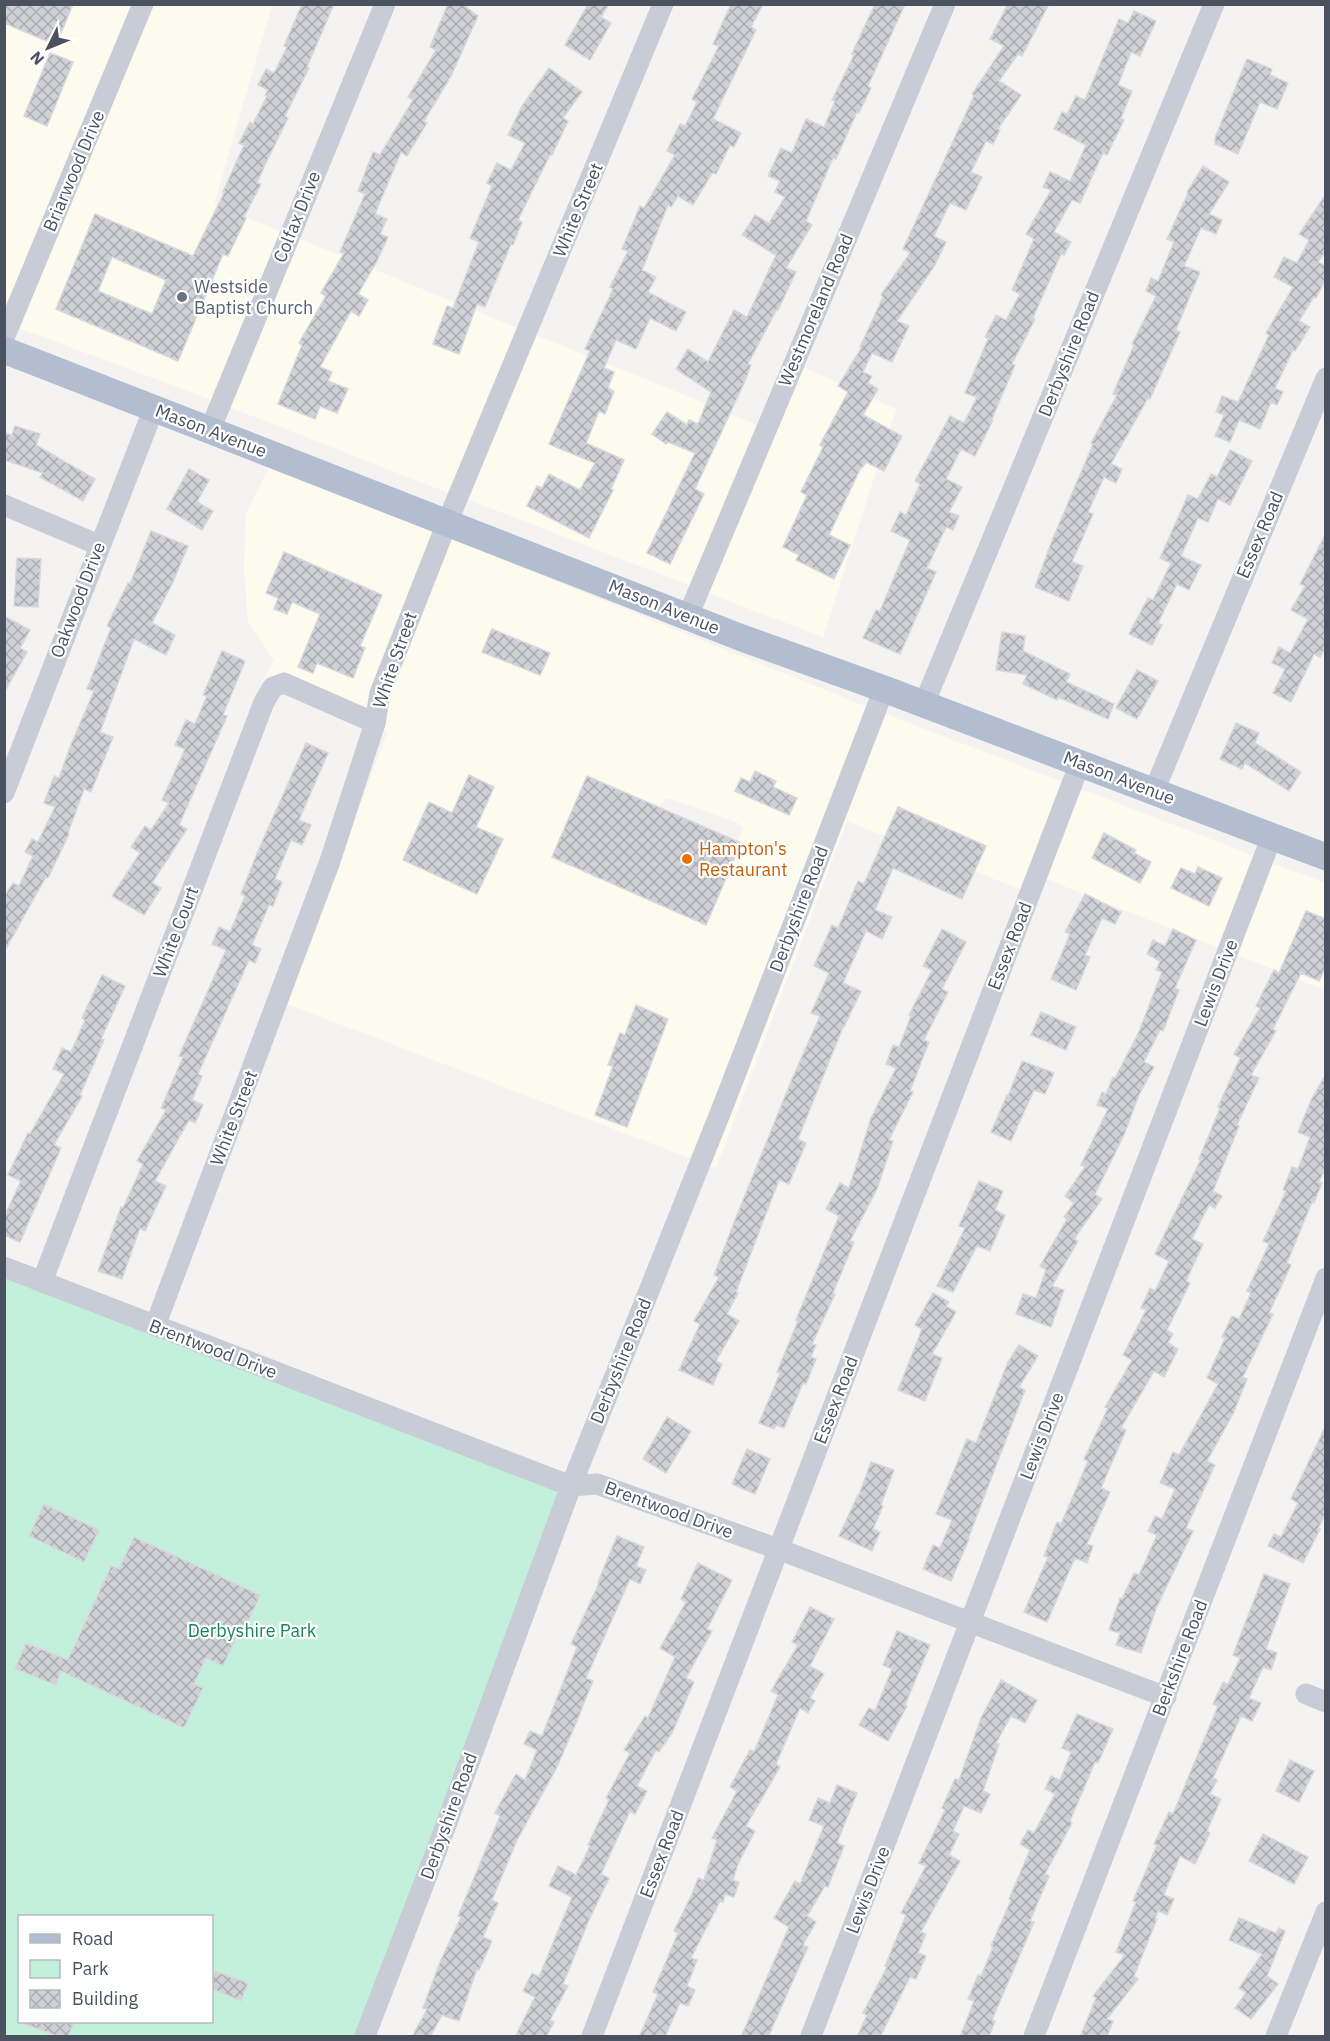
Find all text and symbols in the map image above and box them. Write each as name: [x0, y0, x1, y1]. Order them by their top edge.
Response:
north arrow: [18, 18, 78, 78]
text: N: [26, 47, 48, 69]
street label: Briarwood Drive: [38, 107, 109, 235]
street label: White Street: [547, 159, 608, 261]
street label: Colfax Drive: [268, 168, 325, 266]
street label: Westmoreland Road: [773, 230, 858, 390]
place label: Westside Baptist Church: [194, 275, 313, 319]
street label: Derbyshire Road: [1033, 288, 1104, 420]
marker: Westside Baptist Church: [175, 290, 189, 304]
street label: Mason Avenue: [152, 399, 270, 462]
street label: Essex Road: [1231, 488, 1288, 582]
street label: Oakwood Drive: [45, 539, 110, 661]
street label: Mason Avenue: [605, 574, 723, 639]
street label: White Street: [367, 609, 422, 711]
street label: Mason Avenue: [1060, 746, 1178, 809]
place label: Hampton's Restaurant: [699, 837, 788, 881]
street label: Derbyshire Road: [764, 842, 833, 975]
marker: Hampton's Restaurant: [680, 852, 694, 866]
street label: White Court: [148, 883, 203, 981]
street label: Essex Road: [982, 899, 1037, 993]
street label: Lewis Drive: [1188, 936, 1243, 1030]
street label: White Street: [205, 1067, 262, 1169]
street label: Derbyshire Road: [585, 1295, 656, 1427]
street label: Brentwood Drive: [146, 1314, 280, 1384]
street label: Essex Road: [808, 1353, 863, 1447]
street label: Lewis Drive: [1014, 1389, 1069, 1483]
street label: Brentwood Drive: [602, 1476, 737, 1543]
street label: Berkshire Road: [1147, 1596, 1212, 1719]
park label: Derbyshire Park: [188, 1619, 317, 1642]
street label: Derbyshire Road: [415, 1749, 482, 1882]
street label: Essex Road: [634, 1807, 689, 1901]
street label: Lewis Drive: [840, 1843, 895, 1937]
legend: [18, 1915, 213, 2023]
text: Road: [72, 1927, 113, 1950]
text: Park: [72, 1957, 109, 1980]
text: Building: [72, 1987, 139, 2010]

